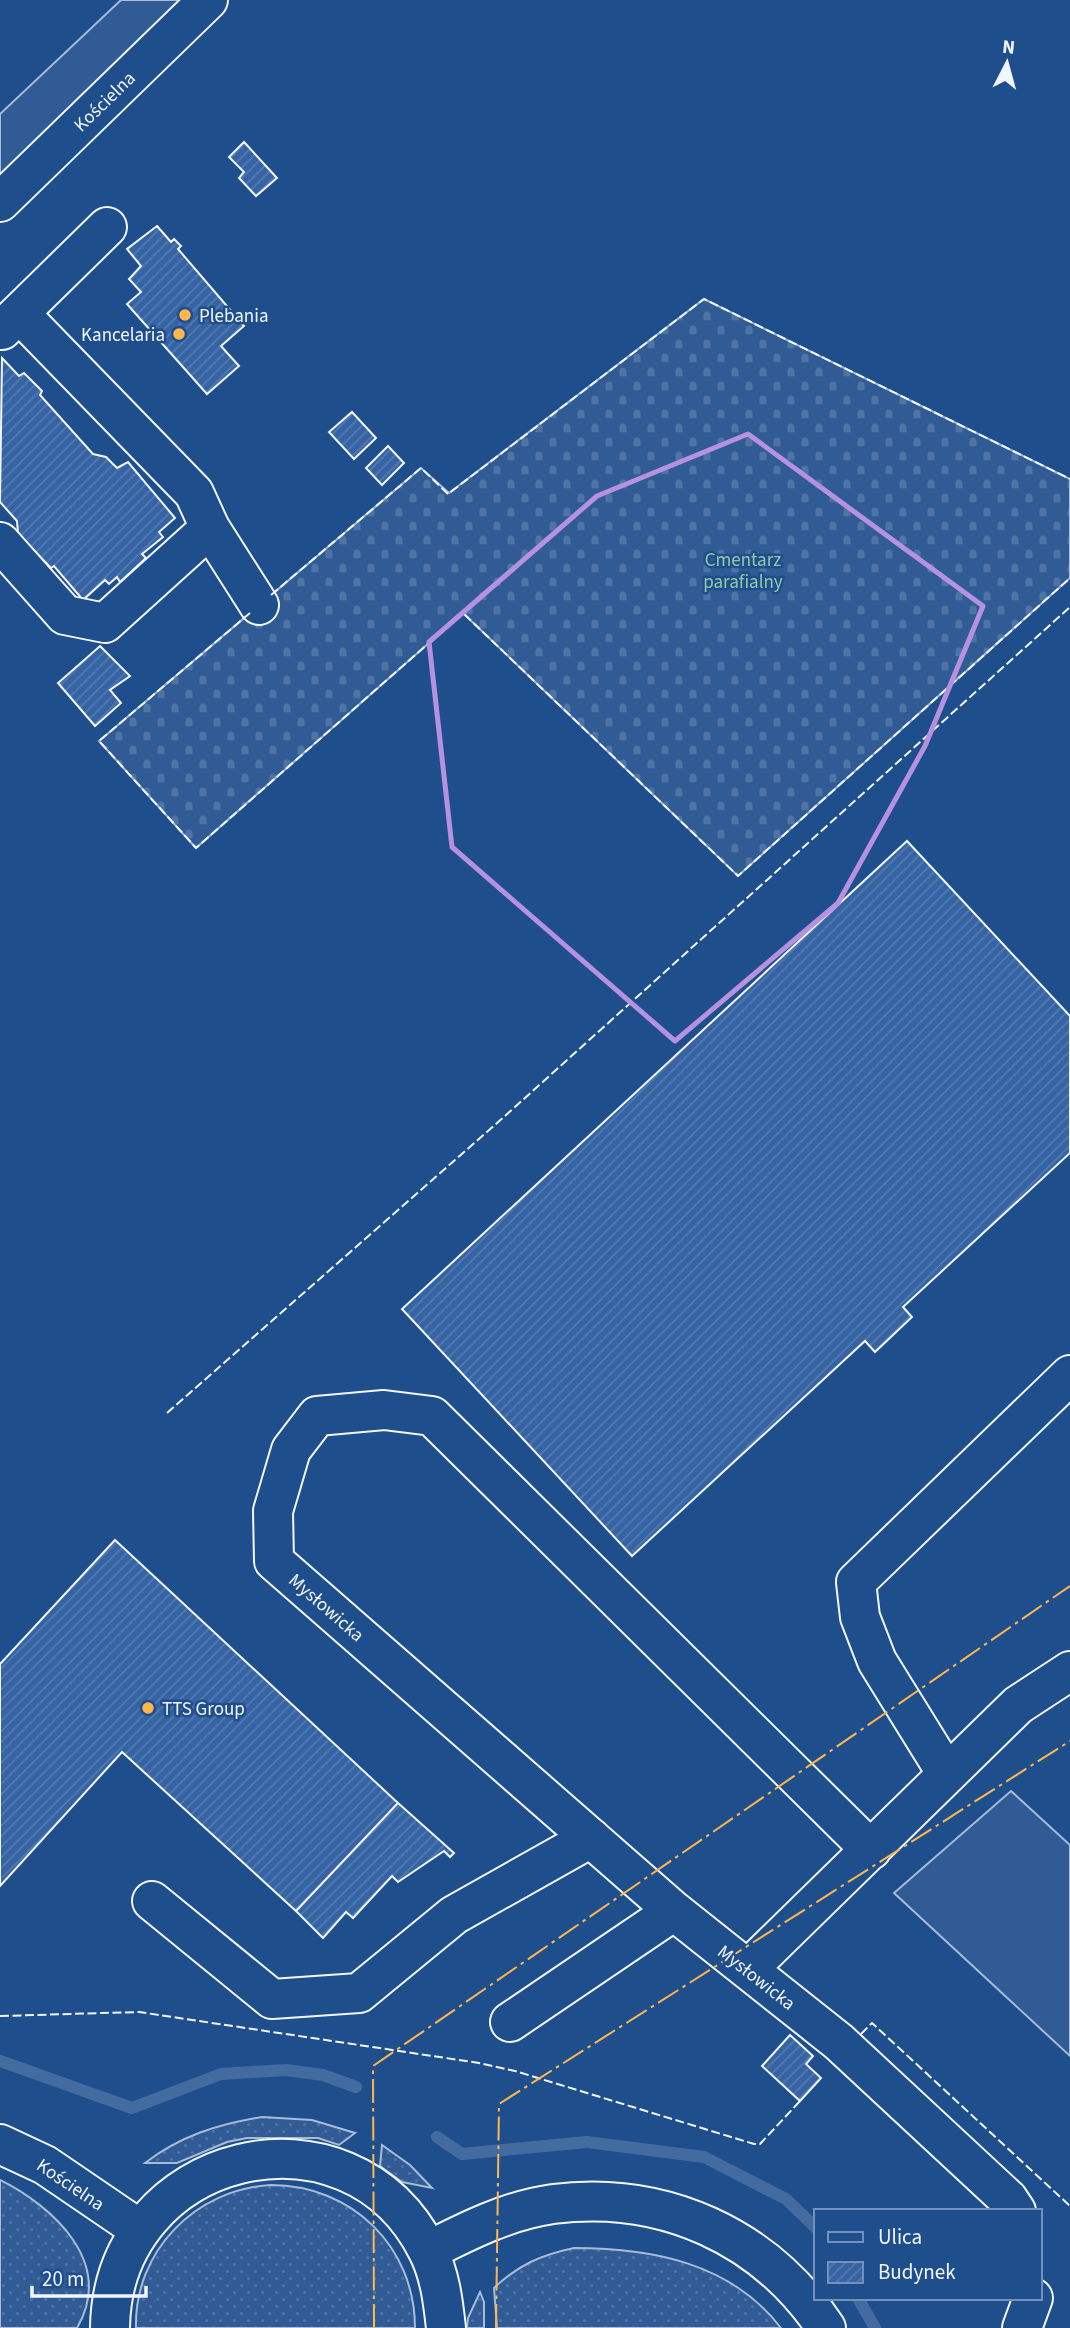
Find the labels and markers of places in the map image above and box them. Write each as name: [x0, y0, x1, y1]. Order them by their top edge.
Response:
place label: Plebania: [199, 303, 269, 330]
marker: Plebania: [177, 307, 193, 323]
place label: Kancelaria: [81, 322, 165, 349]
marker: Kancelaria: [171, 326, 187, 342]
place label: TTS Group: [162, 1696, 245, 1723]
marker: TTS Group: [140, 1700, 156, 1716]

